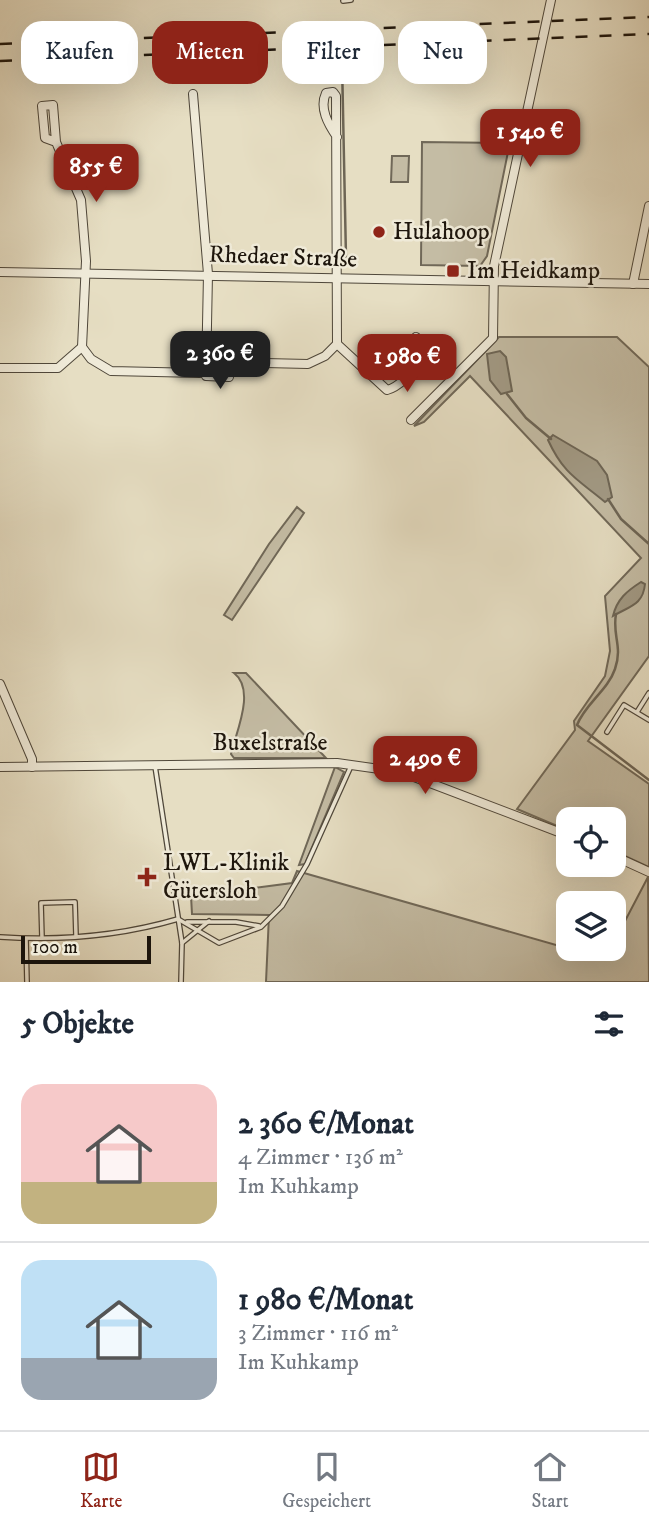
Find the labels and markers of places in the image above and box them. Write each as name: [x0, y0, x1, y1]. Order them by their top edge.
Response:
pin: 1 540 €: [465, 110, 595, 169]
pin: 855 €: [47, 144, 145, 204]
place label: Hulahoop: [393, 217, 490, 247]
marker: Hulahoop: [371, 224, 387, 240]
place label: Im Heidkamp: [467, 256, 600, 286]
marker: Im Heidkamp: [445, 263, 461, 279]
pin: 2 360 €: [155, 332, 285, 391]
pin: 1 980 €: [342, 334, 472, 394]
pin: 2 490 €: [360, 736, 490, 796]
place label: LWL-Klinik Gütersloh: [163, 848, 289, 906]
marker: LWL-Klinik Gütersloh: [137, 867, 157, 887]

